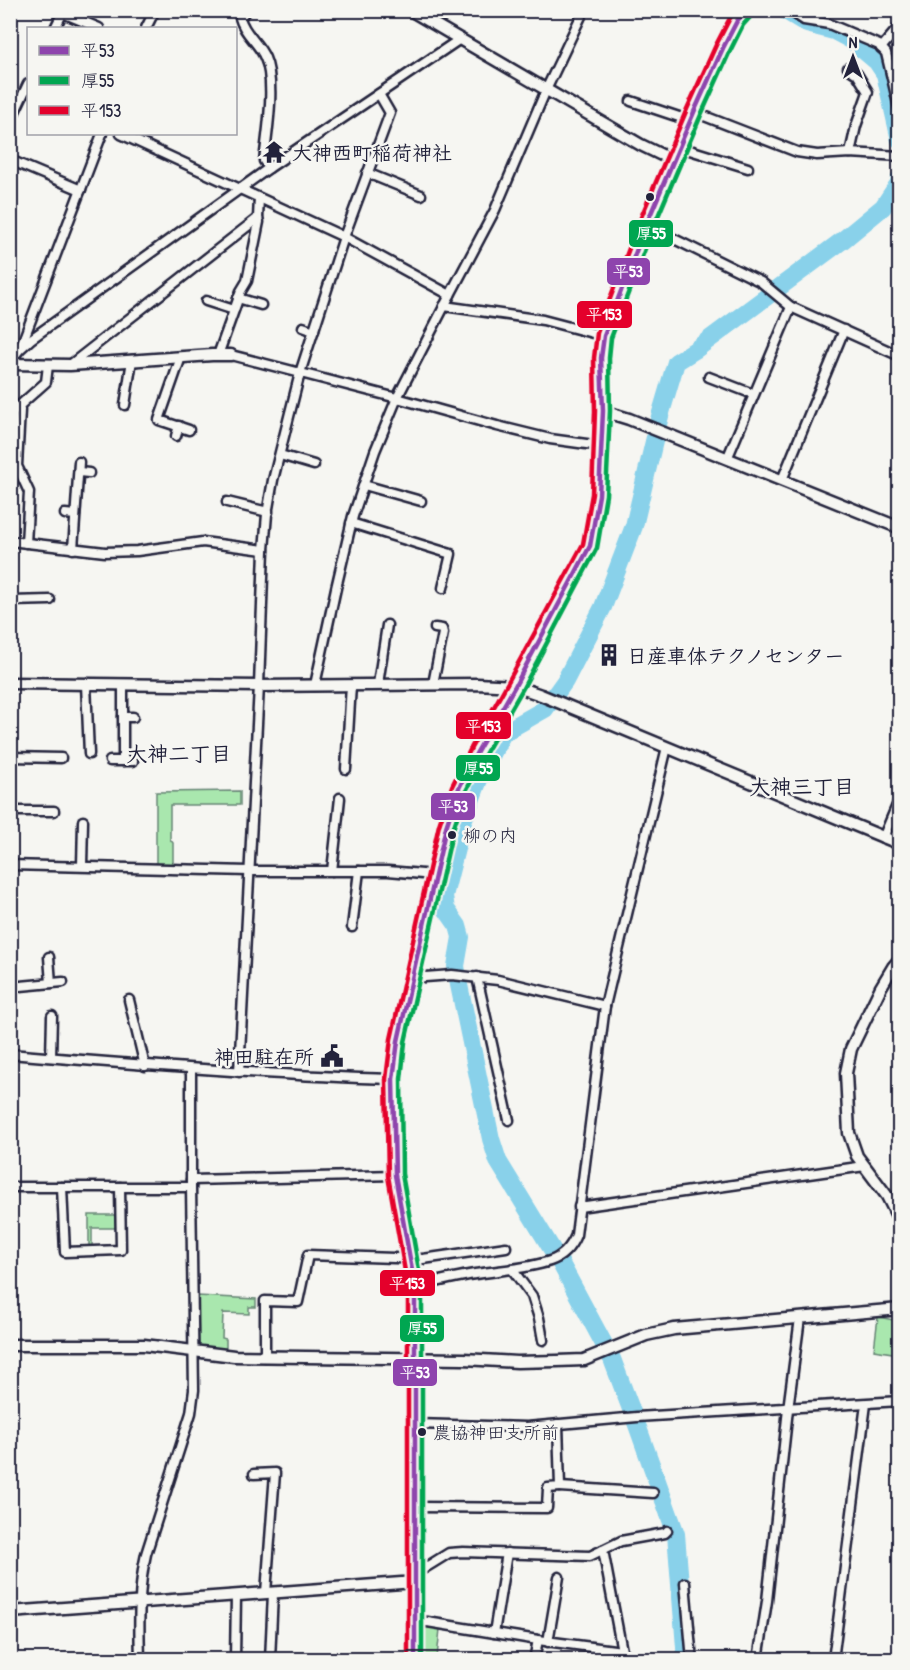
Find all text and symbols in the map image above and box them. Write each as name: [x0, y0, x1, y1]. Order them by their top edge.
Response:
legend: [27, 27, 237, 135]
north arrow: [823, 27, 883, 87]
text: N: [849, 31, 858, 53]
text: 平53: [81, 38, 115, 63]
text: 厚55: [81, 68, 115, 93]
text: 平153: [81, 98, 121, 123]
temple icon: 大神西町稲荷神社: [261, 139, 287, 165]
place label: 大神西町稲荷神社: [292, 139, 452, 166]
unlabelled marker: [644, 191, 656, 203]
line badge: 厚55: [628, 219, 674, 248]
text: 厚55: [636, 222, 666, 244]
line badge: 平53: [606, 257, 651, 286]
text: 平53: [613, 260, 643, 282]
line badge: 平153: [576, 300, 633, 329]
text: 平153: [586, 303, 622, 325]
building icon: 日産車体テクノセンター: [596, 642, 622, 668]
place label: 日産車体テクノセンター: [627, 642, 844, 669]
line badge: 平153: [455, 711, 512, 740]
text: 平153: [465, 715, 501, 737]
district label: 大神二丁目: [127, 739, 232, 768]
line badge: 厚55: [455, 754, 501, 782]
text: 厚55: [463, 757, 493, 779]
district label: 大神三丁目: [750, 772, 855, 801]
line badge: 平53: [430, 792, 476, 821]
text: 平53: [438, 795, 468, 817]
place label: 柳の内: [463, 823, 517, 848]
marker: 柳の内: [446, 829, 458, 841]
place label: 神田駐在所: [214, 1043, 314, 1070]
public building icon: 神田駐在所: [319, 1043, 345, 1069]
line badge: 平153: [379, 1269, 436, 1297]
text: 平153: [389, 1272, 425, 1294]
line badge: 厚55: [399, 1314, 445, 1343]
text: 厚55: [407, 1317, 437, 1339]
line badge: 平53: [392, 1358, 438, 1387]
text: 平53: [400, 1361, 430, 1383]
place label: 農協神田支所前: [433, 1420, 559, 1445]
marker: 農協神田支所前: [416, 1426, 428, 1438]

